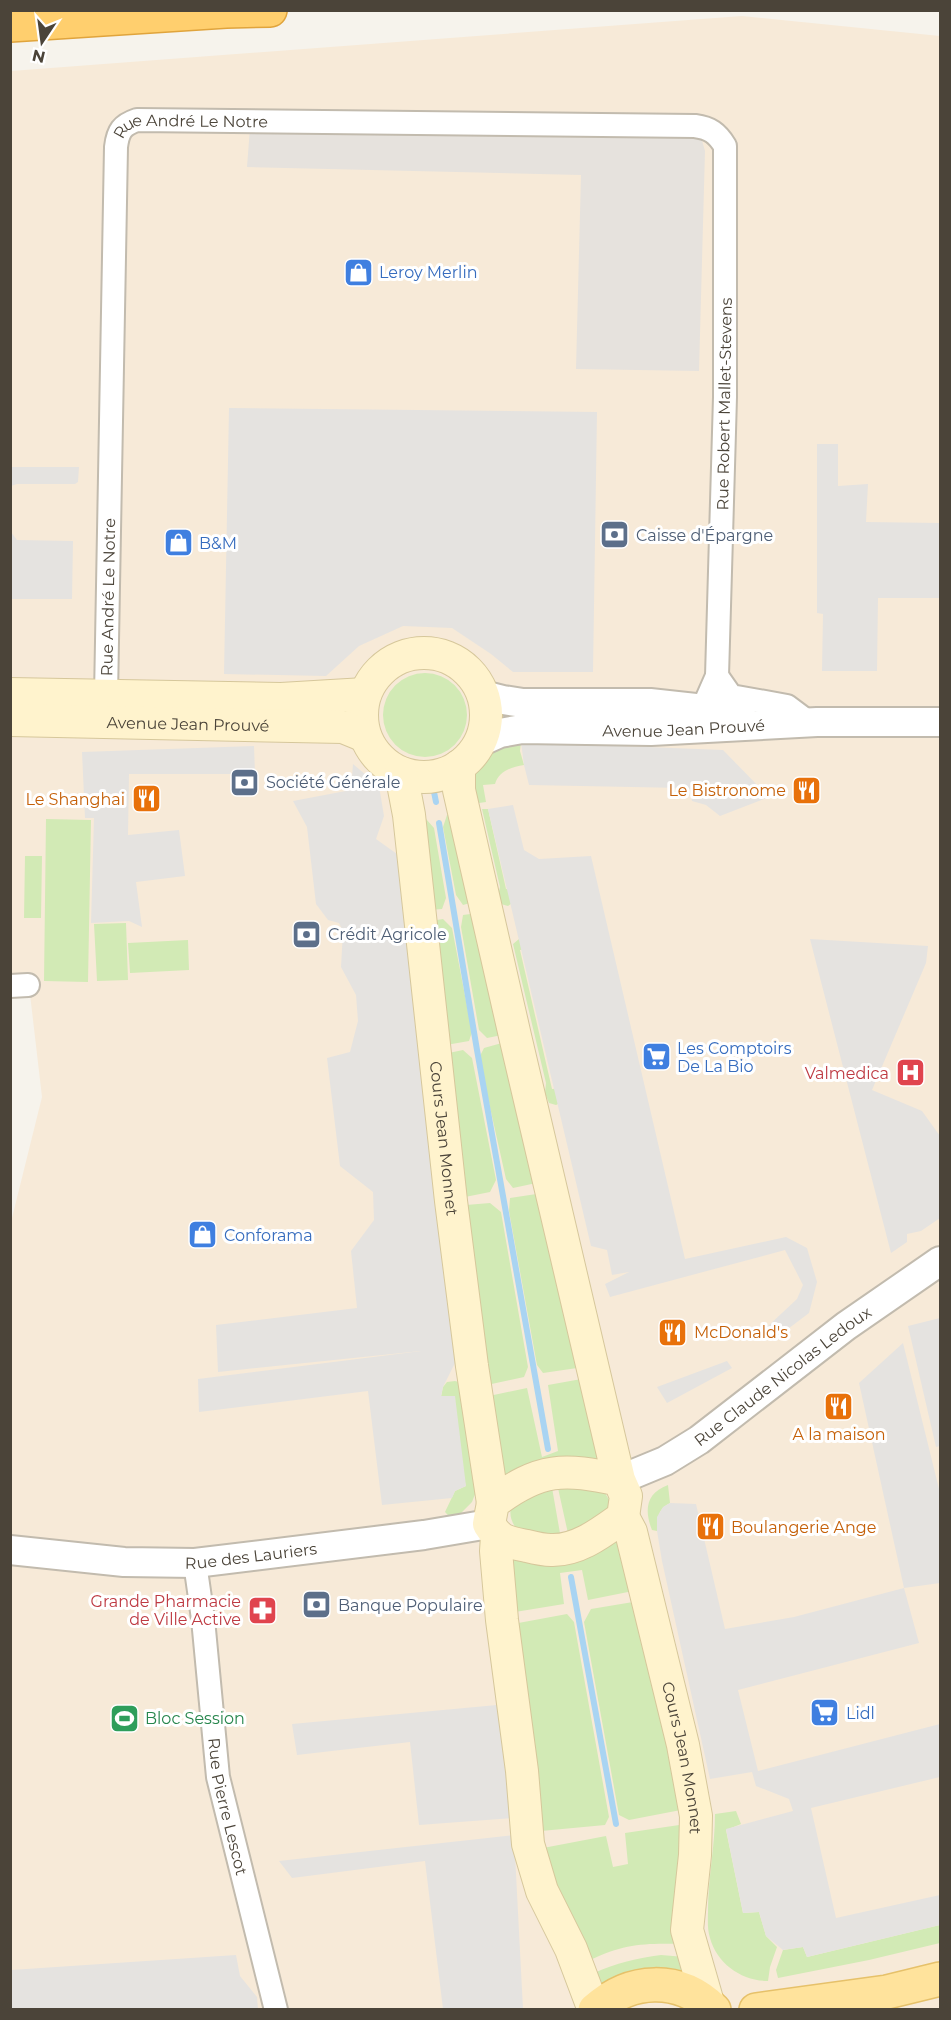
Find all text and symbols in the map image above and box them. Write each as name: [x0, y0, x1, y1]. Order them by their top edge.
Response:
north arrow: [12, 12, 72, 72]
text: N: [30, 45, 47, 67]
street label: Rue André Le Notre: [109, 111, 268, 142]
shop icon: Leroy Merlin: [342, 256, 374, 288]
place label: Leroy Merlin: [379, 263, 478, 282]
street label: Rue Robert Mallet-Stevens: [713, 297, 736, 511]
street label: Rue André Le Notre: [97, 518, 119, 676]
bank icon: Caisse d'Épargne: [599, 519, 631, 551]
place label: Caisse d'Épargne: [636, 526, 773, 545]
shop icon: B&M: [162, 527, 194, 559]
place label: B&M: [199, 534, 237, 553]
street label: Avenue Jean Prouvé: [106, 713, 270, 735]
street label: Avenue Jean Prouvé: [602, 716, 766, 741]
bank icon: Société Générale: [229, 766, 261, 798]
place label: Société Générale: [266, 773, 400, 792]
restaurant icon: Le Bistronome: [791, 774, 823, 806]
place label: Le Bistronome: [668, 781, 786, 800]
restaurant icon: Le Shanghai: [130, 783, 162, 815]
place label: Le Shanghai: [25, 790, 125, 809]
bank icon: Crédit Agricole: [291, 918, 323, 950]
place label: Crédit Agricole: [328, 925, 447, 944]
place label: Les Comptoirs De La Bio: [677, 1039, 792, 1076]
supermarket icon: Les Comptoirs De La Bio: [640, 1041, 672, 1073]
hospital icon: Valmedica: [894, 1057, 926, 1089]
street label: Cours Jean Monnet: [426, 1060, 462, 1217]
place label: Valmedica: [805, 1064, 889, 1083]
shop icon: Conforama: [187, 1219, 219, 1251]
place label: Conforama: [224, 1226, 313, 1245]
street label: Rue Claude Nicolas Ledoux: [691, 1302, 875, 1450]
restaurant icon: McDonald's: [657, 1316, 689, 1348]
place label: McDonald's: [694, 1323, 788, 1342]
restaurant icon: A la maison: [823, 1390, 855, 1422]
place label: A la maison: [793, 1425, 885, 1444]
restaurant icon: Boulangerie Ange: [694, 1511, 726, 1543]
place label: Boulangerie Ange: [731, 1518, 876, 1537]
street label: Rue des Lauriers: [185, 1539, 318, 1573]
bank icon: Banque Populaire: [301, 1589, 333, 1621]
place label: Grande Pharmacie de Ville Active: [91, 1592, 241, 1629]
pharmacy icon: Grande Pharmacie de Ville Active: [246, 1594, 278, 1626]
place label: Banque Populaire: [338, 1596, 483, 1615]
street label: Cours Jean Monnet: [658, 1680, 705, 1835]
supermarket icon: Lidl: [809, 1697, 841, 1729]
sports icon: Bloc Session: [108, 1702, 140, 1734]
place label: Lidl: [846, 1704, 875, 1723]
place label: Bloc Session: [145, 1709, 245, 1728]
street label: Rue Pierre Lescot: [204, 1737, 251, 1878]

